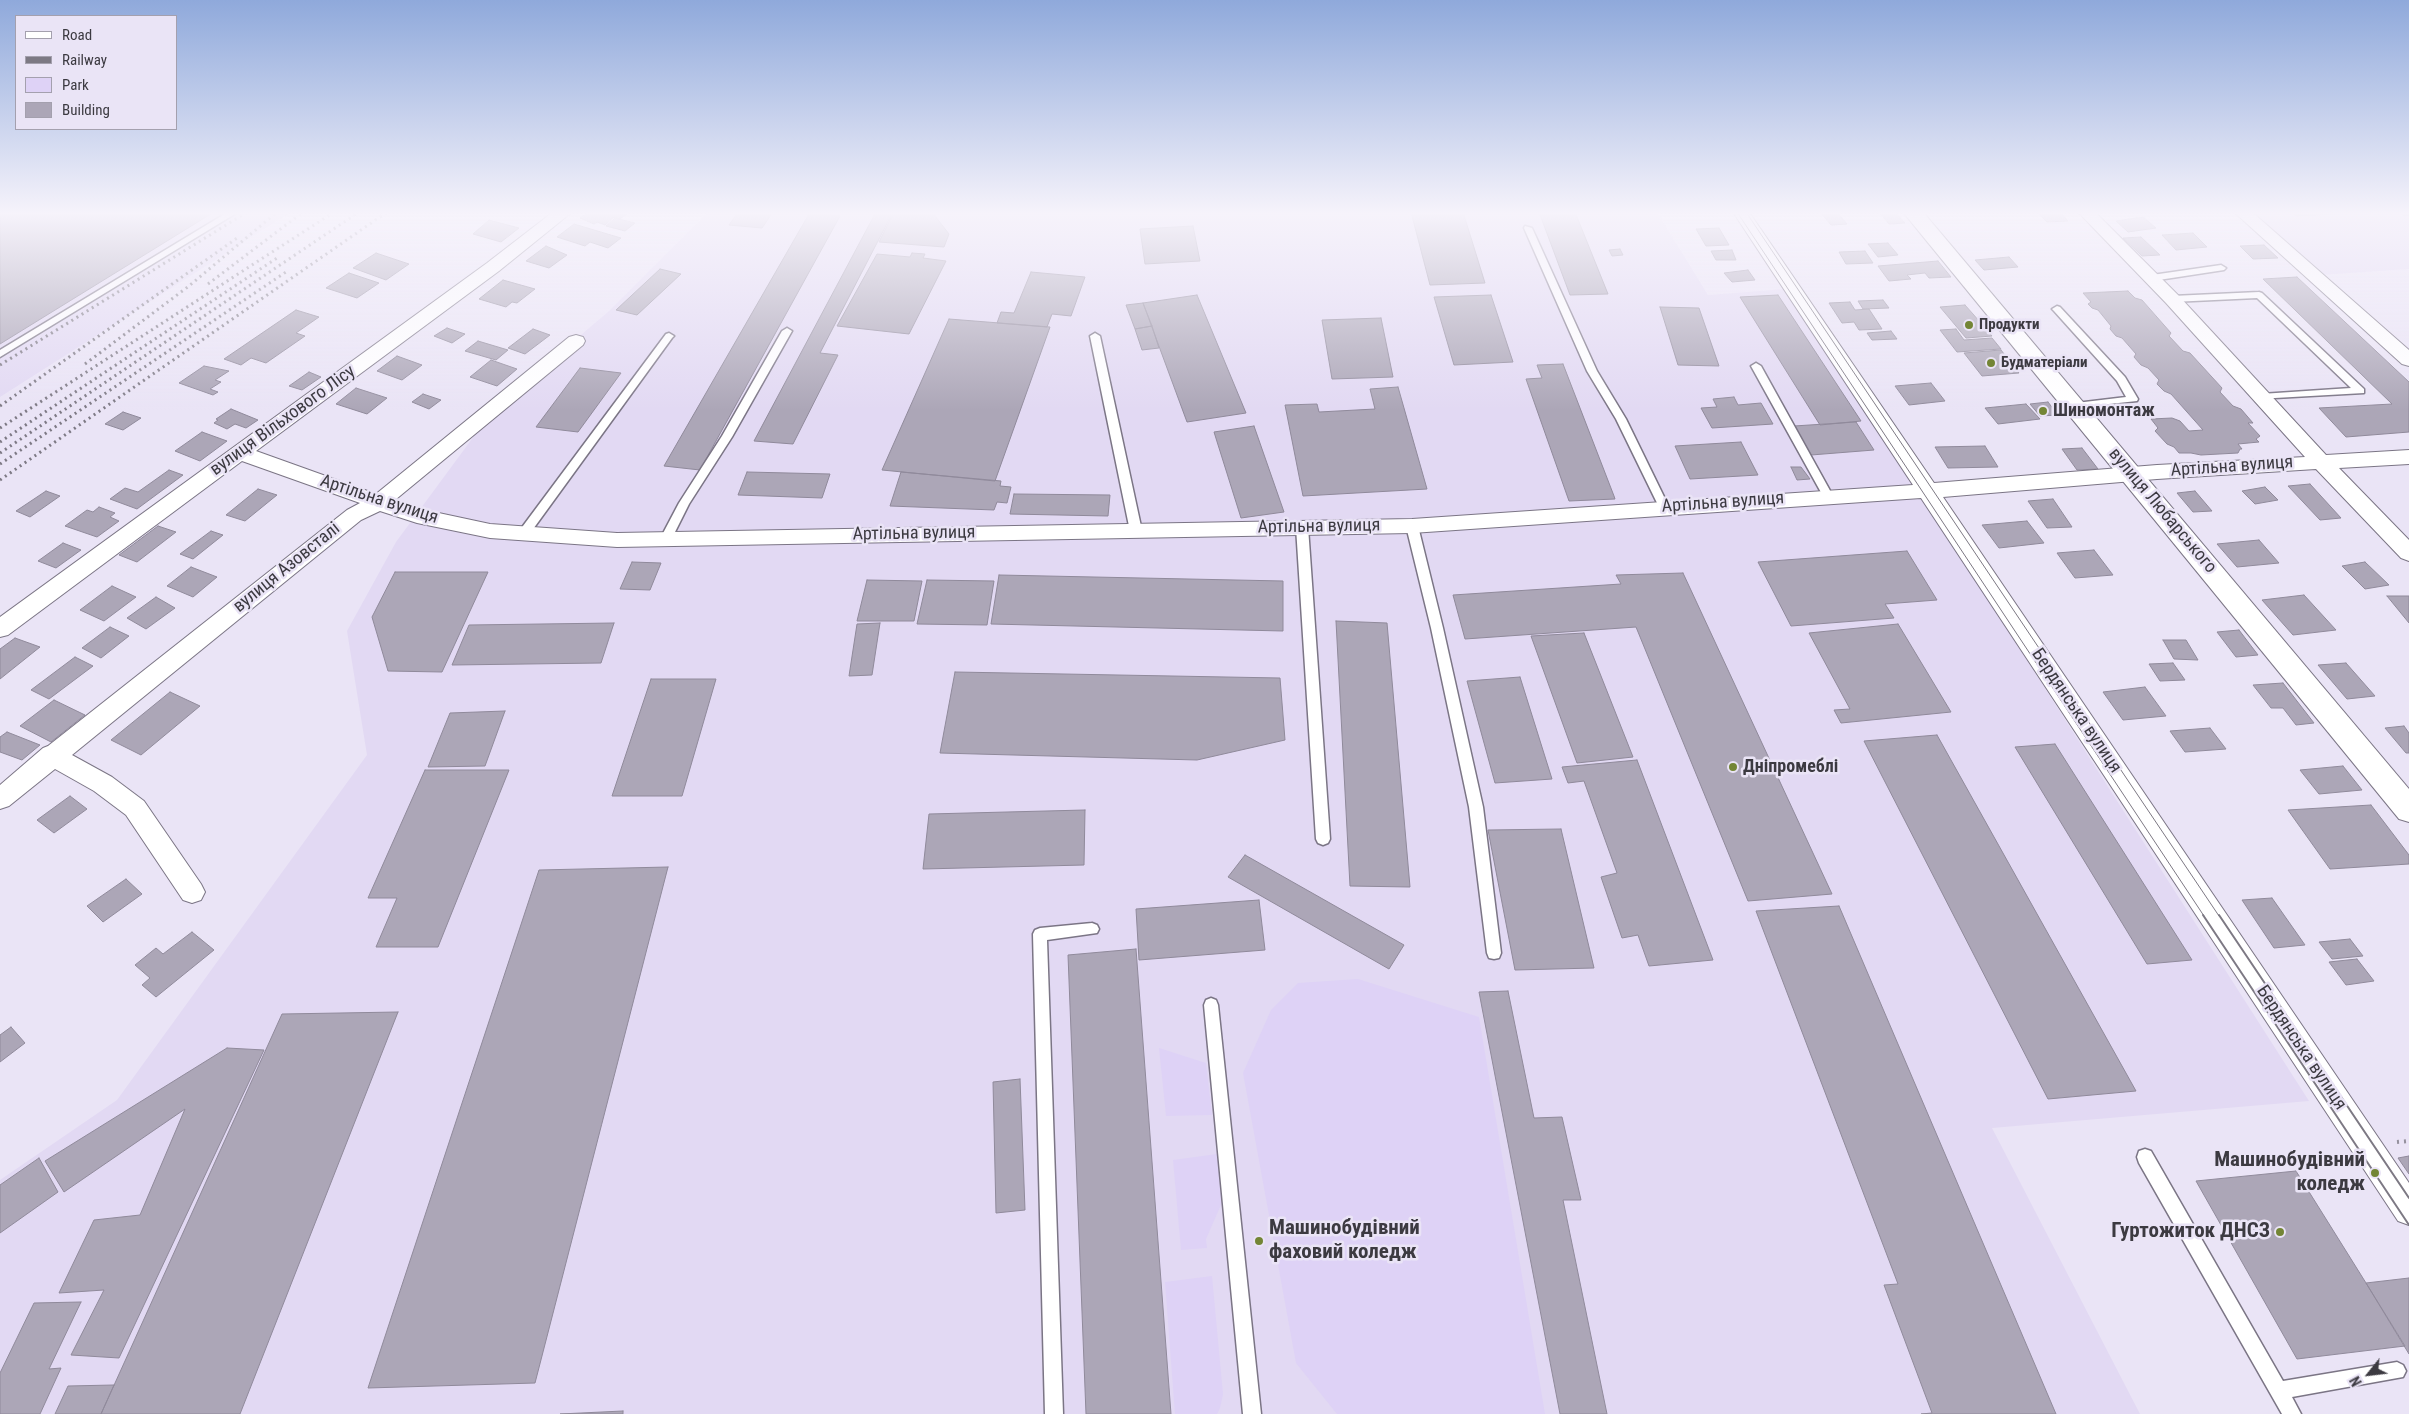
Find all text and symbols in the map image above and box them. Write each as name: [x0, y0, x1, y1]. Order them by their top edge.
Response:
legend: [15, 15, 178, 130]
text: Road: [62, 26, 92, 44]
text: Railway: [62, 51, 107, 69]
text: Park: [62, 76, 89, 94]
text: Building: [62, 101, 110, 119]
place label: Продукти: [1979, 316, 2040, 334]
marker: Продукти: [1963, 319, 1975, 331]
place label: Будматеріали: [2001, 354, 2087, 372]
marker: Будматеріали: [1985, 357, 1997, 369]
street label: вулиця Вільхового Лісу: [206, 361, 360, 481]
place label: Шиномонтаж: [2053, 400, 2155, 422]
marker: Шиномонтаж: [2037, 405, 2049, 417]
street label: вулиця Любарського: [2103, 444, 2221, 578]
street label: Артільна вулиця: [2170, 452, 2294, 482]
street label: Артільна вулиця: [317, 471, 441, 529]
street label: Артільна вулиця: [1661, 488, 1785, 518]
street label: Артільна вулиця: [1257, 515, 1381, 539]
street label: вулиця Азовсталі: [229, 518, 345, 618]
street label: Артільна вулиця: [852, 522, 976, 546]
street label: Бердянська вулиця: [2026, 645, 2126, 777]
place label: Дніпромеблі: [1743, 756, 1838, 778]
marker: Дніпромеблі: [1727, 761, 1739, 773]
street label: Бердянська вулиця: [2251, 982, 2351, 1114]
place label: Машинобудівний коледж: [2214, 1148, 2365, 1198]
marker: Машинобудівний коледж: [2369, 1167, 2381, 1179]
place label: Машинобудівний фаховий коледж: [1269, 1216, 1420, 1266]
place label: Гуртожиток ДНСЗ: [2111, 1219, 2270, 1245]
marker: Гуртожиток ДНСЗ: [2274, 1226, 2286, 1238]
marker: Машинобудівний фаховий коледж: [1253, 1235, 1265, 1247]
north arrow: [2344, 1349, 2394, 1399]
text: N: [2347, 1374, 2365, 1389]

